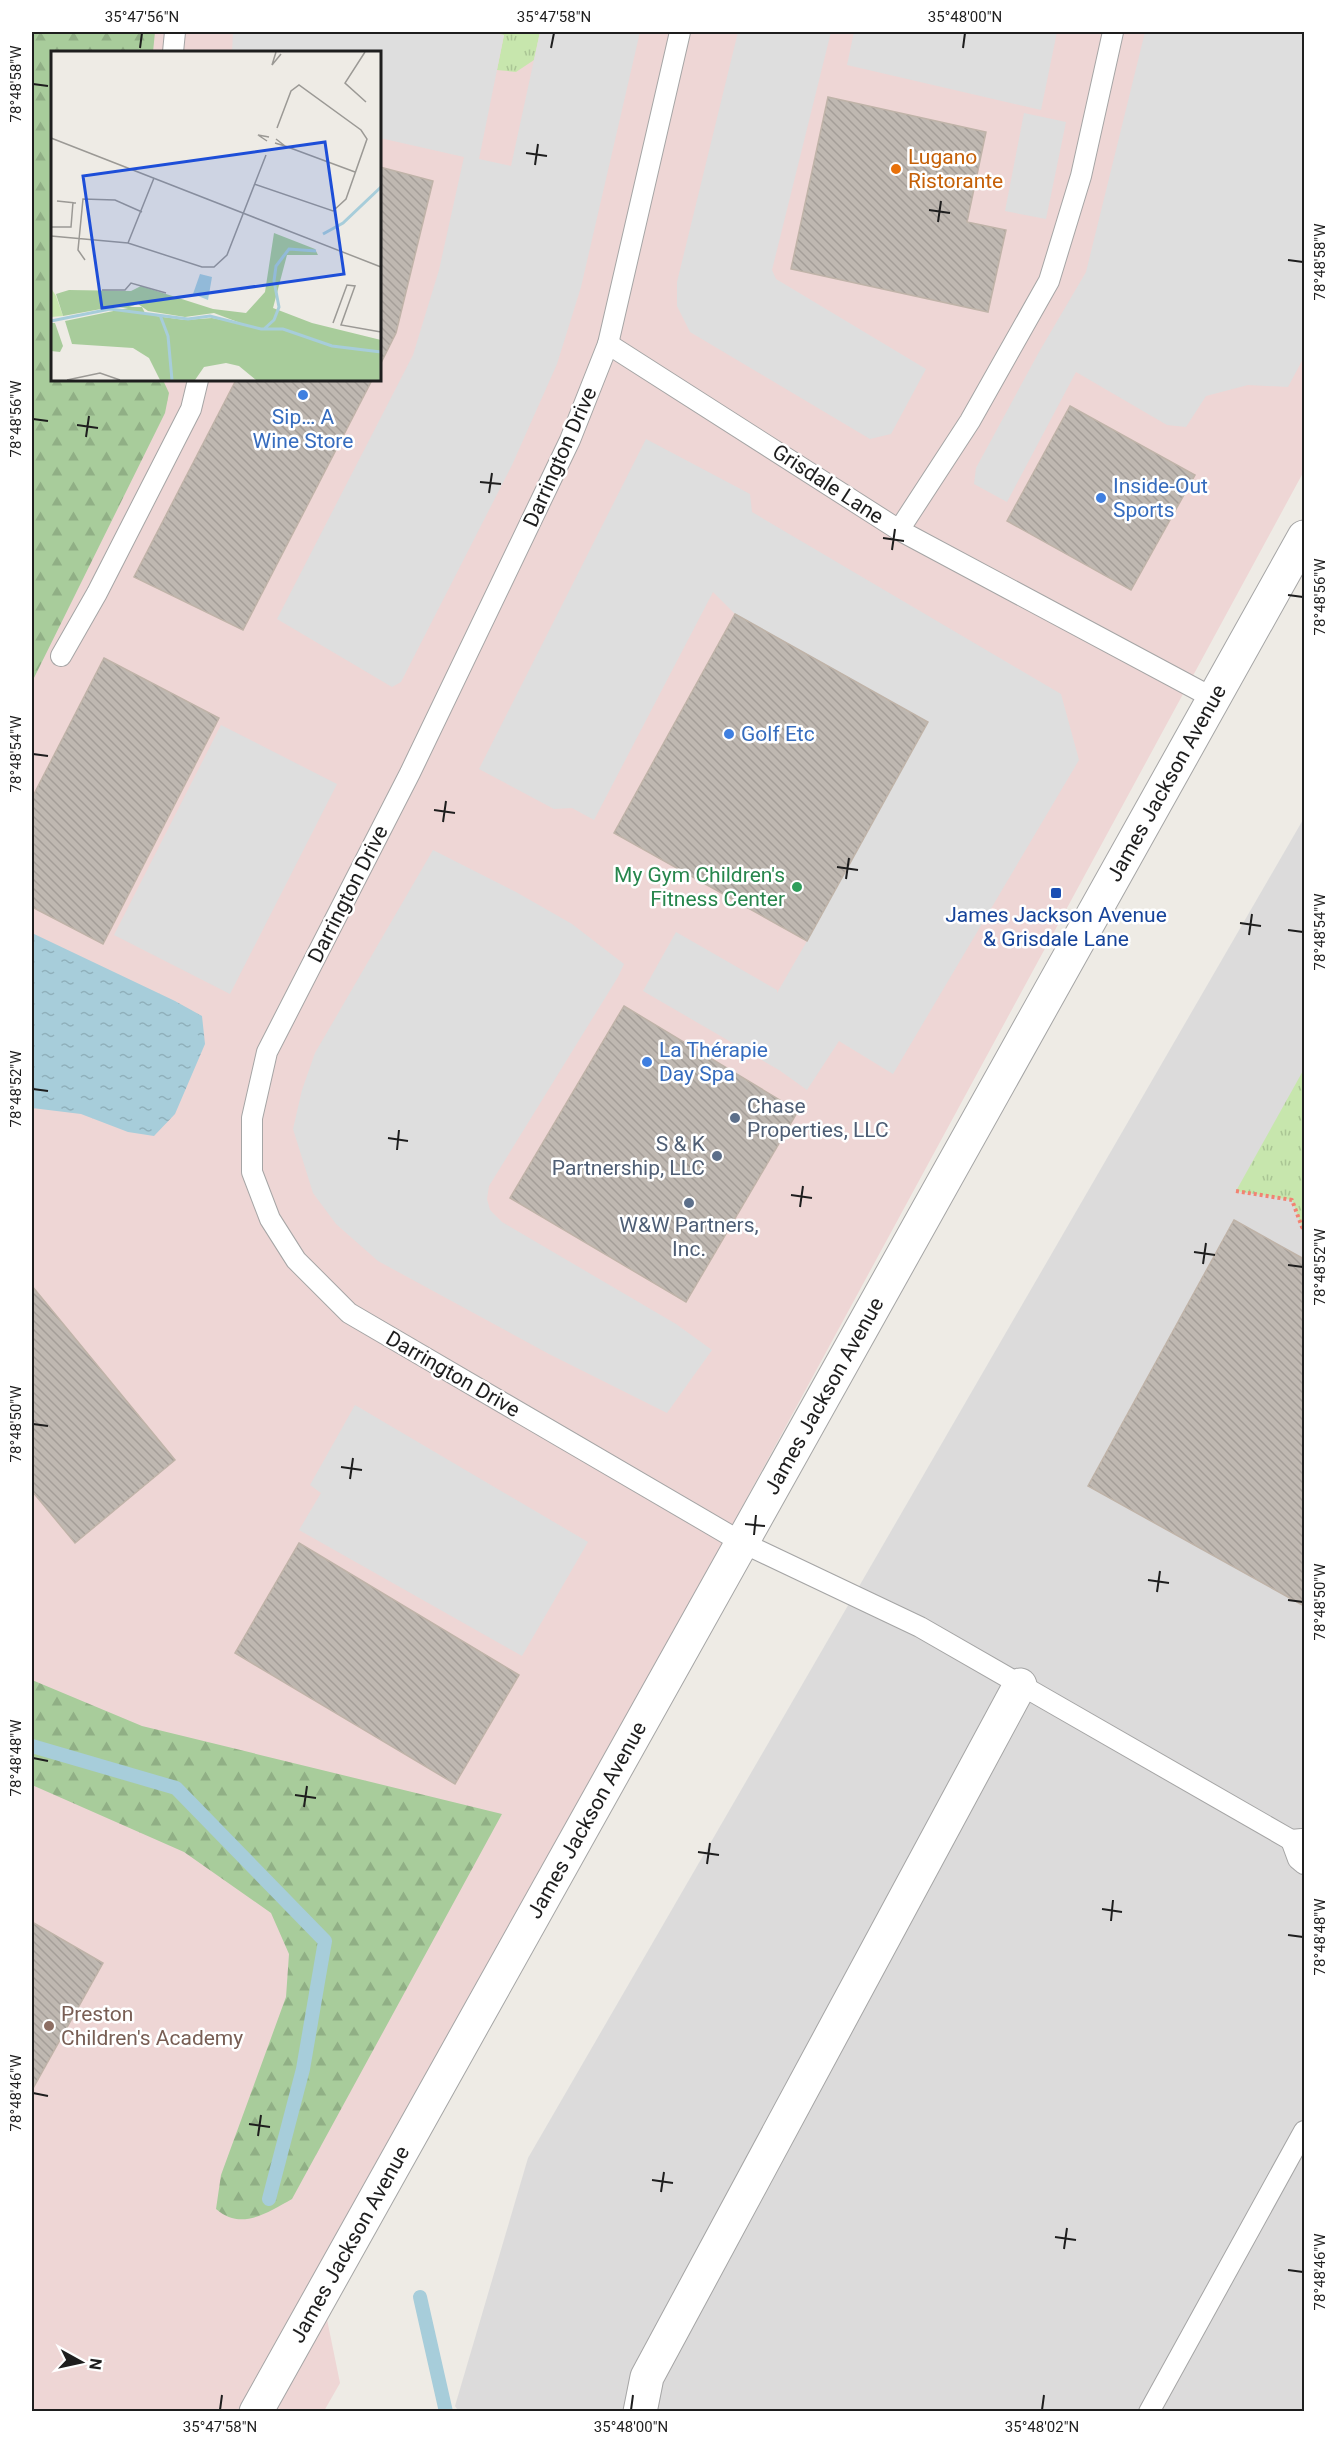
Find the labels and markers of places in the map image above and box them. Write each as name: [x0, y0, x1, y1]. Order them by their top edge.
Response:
place label: Lugano Ristorante: [908, 145, 1003, 193]
marker: Lugano Ristorante: [889, 162, 903, 176]
marker: Sip… A Wine Store: [296, 388, 310, 402]
place label: Sip… A Wine Store: [253, 405, 353, 453]
place label: Inside-Out Sports: [1113, 474, 1208, 522]
marker: Inside-Out Sports: [1094, 491, 1108, 505]
place label: Golf Etc: [741, 722, 815, 746]
marker: Golf Etc: [722, 727, 736, 741]
place label: My Gym Children's Fitness Center: [614, 863, 785, 911]
marker: My Gym Children's Fitness Center: [790, 880, 804, 894]
marker: James Jackson Avenue & Grisdale Lane: [1049, 886, 1063, 900]
place label: James Jackson Avenue & Grisdale Lane: [945, 903, 1167, 951]
place label: La Thérapie Day Spa: [659, 1038, 768, 1086]
marker: La Thérapie Day Spa: [640, 1055, 654, 1069]
place label: Chase Properties, LLC: [747, 1094, 889, 1142]
marker: Chase Properties, LLC: [728, 1111, 742, 1125]
place label: S & K Partnership, LLC: [552, 1132, 706, 1180]
marker: S & K Partnership, LLC: [710, 1149, 724, 1163]
marker: W&W Partners, Inc.: [682, 1196, 696, 1210]
place label: W&W Partners, Inc.: [619, 1213, 759, 1261]
place label: Preston Children's Academy: [61, 2002, 243, 2050]
marker: Preston Children's Academy: [42, 2019, 56, 2033]

